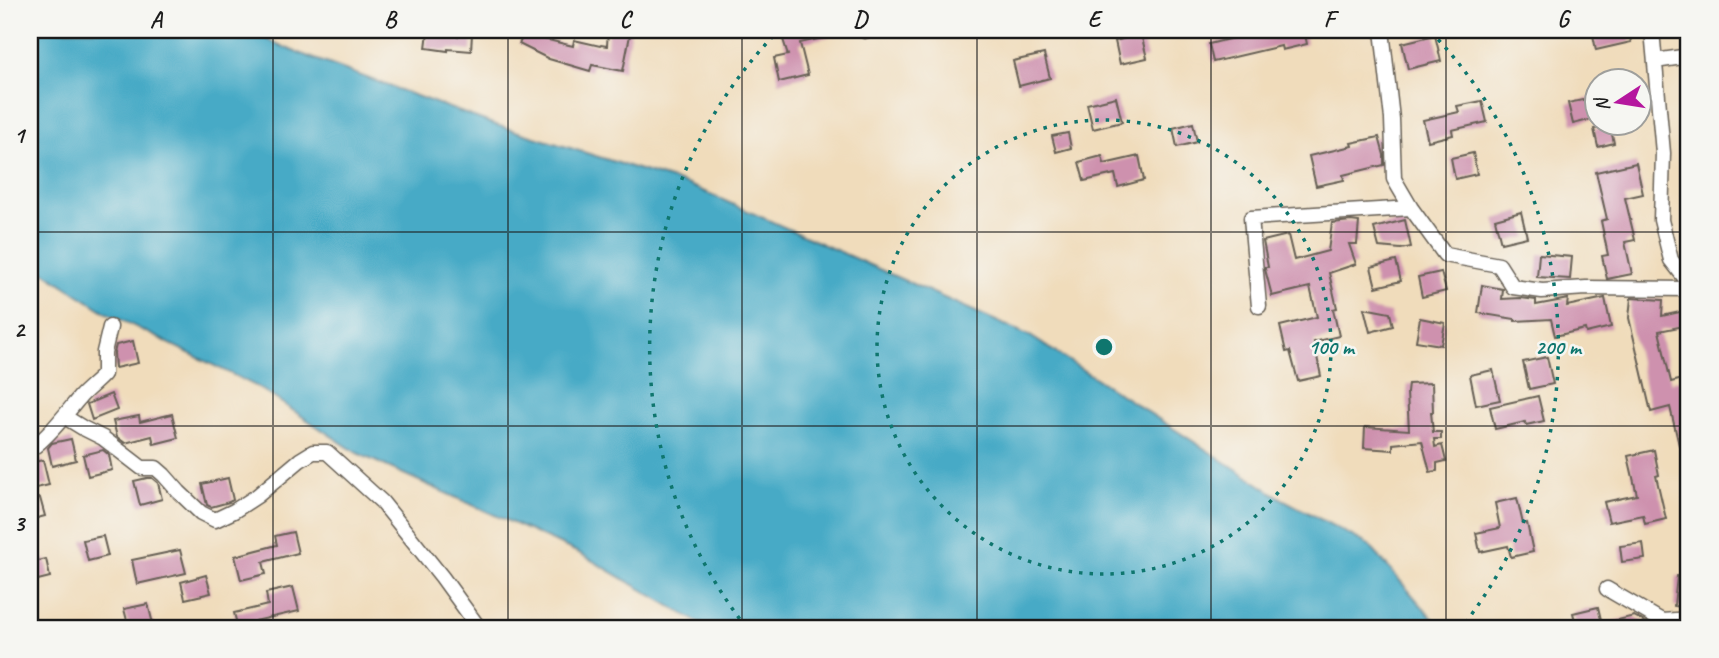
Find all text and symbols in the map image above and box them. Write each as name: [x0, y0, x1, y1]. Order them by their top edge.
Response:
text: A: [150, 5, 164, 34]
text: B: [384, 5, 398, 34]
text: C: [620, 5, 634, 34]
text: D: [853, 5, 869, 34]
text: E: [1088, 5, 1104, 34]
text: F: [1324, 5, 1340, 34]
text: G: [1557, 5, 1572, 34]
north arrow: [1582, 66, 1652, 136]
text: N: [1589, 94, 1615, 114]
text: 1: [14, 121, 27, 150]
text: 2: [14, 315, 27, 344]
text: 100 m: [1308, 334, 1356, 360]
text: 200 m: [1535, 334, 1583, 360]
centre of rings: [1092, 335, 1116, 359]
text: 3: [14, 509, 27, 538]

